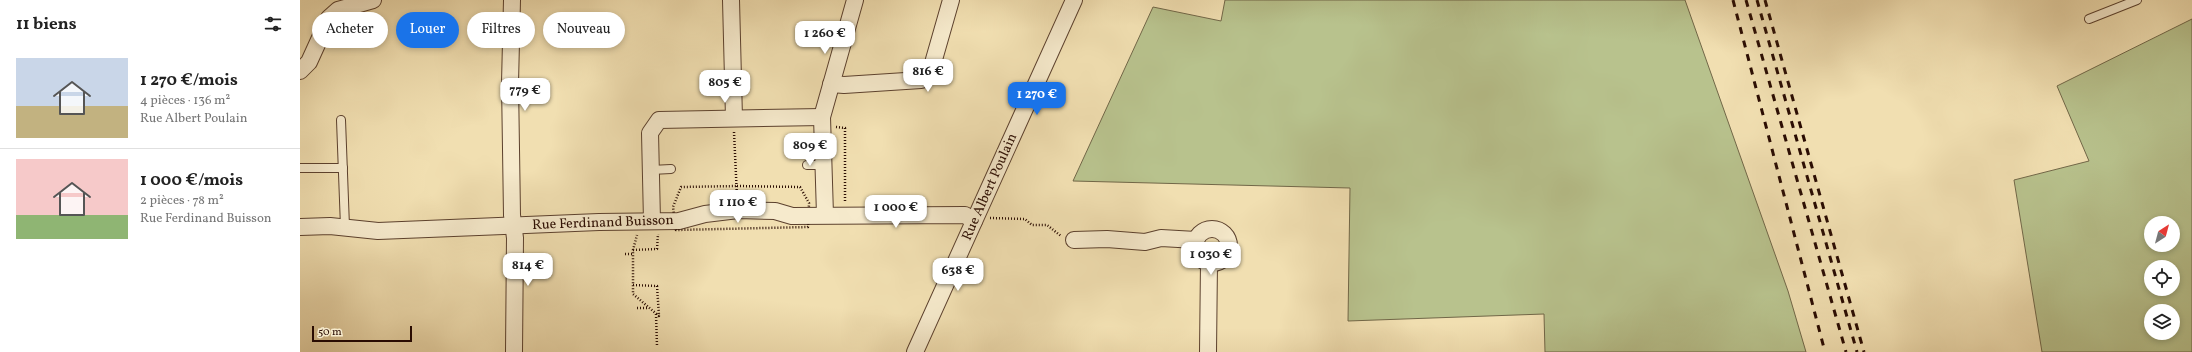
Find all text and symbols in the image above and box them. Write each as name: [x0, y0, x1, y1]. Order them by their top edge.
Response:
chip: Acheter: [312, 12, 388, 48]
chip: Louer: [396, 12, 459, 48]
chip: Filtres: [467, 12, 535, 48]
chip: Nouveau: [543, 12, 625, 48]
text: 11 biens: [16, 13, 77, 36]
icon: filters: [262, 13, 284, 35]
pin: 1 260 €: [788, 21, 862, 55]
text: 1 260 €: [804, 25, 846, 43]
pin: 816 €: [900, 59, 956, 93]
text: 816 €: [912, 63, 944, 81]
text: 1 270 €/mois: [140, 69, 238, 92]
pin: 805 €: [697, 70, 753, 104]
icon: home: [48, 74, 96, 122]
text: 805 €: [708, 74, 742, 92]
pin: 779 €: [497, 78, 553, 112]
text: 779 €: [509, 82, 541, 100]
pin: 1 270 €: [1000, 82, 1074, 116]
text: 1 270 €: [1017, 86, 1057, 104]
text: 4 pièces · 136 m²: [140, 92, 230, 110]
text: Rue Albert Poulain: [140, 110, 247, 128]
street label: Rue Albert Poulain: [958, 130, 1022, 244]
pin: 809 €: [782, 133, 838, 167]
text: 809 €: [793, 137, 827, 155]
text: 1 000 €/mois: [140, 169, 243, 192]
icon: home: [48, 175, 96, 223]
pin: 1 110 €: [701, 190, 775, 224]
text: 2 pièces · 78 m²: [140, 192, 224, 210]
text: 1 110 €: [719, 194, 757, 212]
pin: 1 000 €: [859, 195, 933, 229]
text: 1 000 €: [874, 199, 918, 217]
text: Rue Ferdinand Buisson: [140, 210, 272, 228]
street label: Rue Ferdinand Buisson: [532, 211, 674, 235]
north arrow: [2144, 216, 2180, 252]
map controls: [2144, 216, 2180, 340]
pin: 1 030 €: [1174, 242, 1248, 276]
text: 1 030 €: [1190, 246, 1232, 264]
pin: 814 €: [500, 253, 556, 287]
text: 814 €: [512, 257, 544, 275]
pin: 638 €: [930, 258, 986, 292]
button: locate: [2144, 260, 2180, 296]
text: 638 €: [942, 262, 974, 280]
button: layers: [2144, 304, 2180, 340]
scale bar: [312, 324, 412, 343]
text: 50 m: [318, 325, 342, 340]

